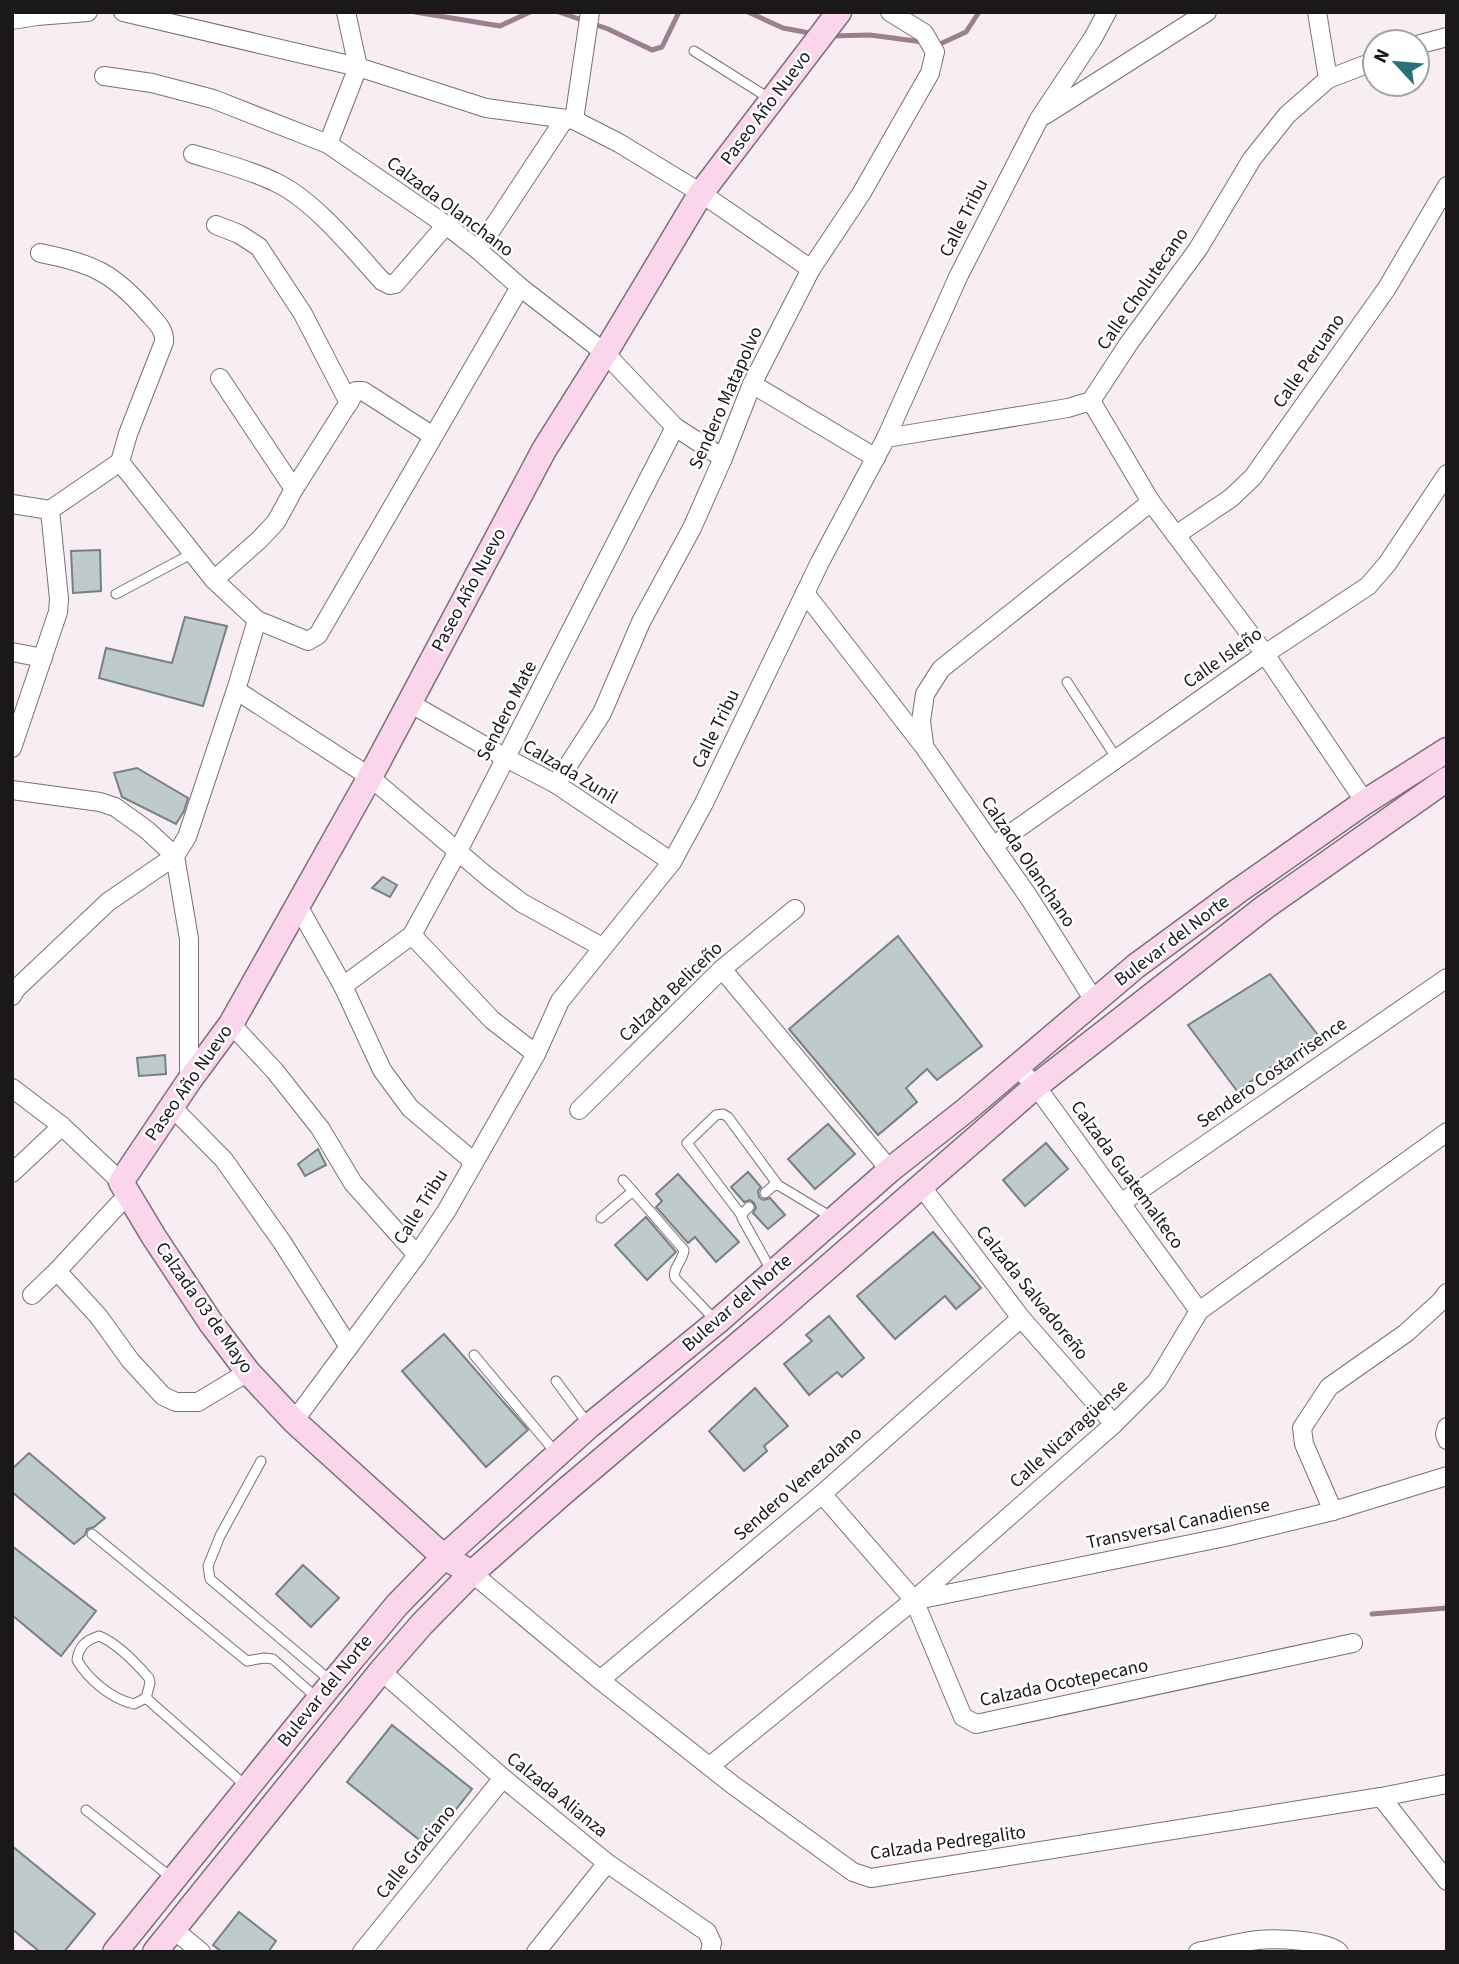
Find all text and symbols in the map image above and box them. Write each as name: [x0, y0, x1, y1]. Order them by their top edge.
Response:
north arrow: [1361, 28, 1431, 98]
street label: Paseo Año Nuevo: [714, 45, 818, 171]
text: N: [1367, 45, 1397, 68]
street label: Calzada Olanchano: [381, 150, 519, 264]
street label: Calle Tribu: [933, 174, 995, 262]
street label: Calle Cholutecano: [1091, 222, 1195, 356]
street label: Calle Peruano: [1266, 308, 1352, 414]
street label: Sendero Matapolvo: [682, 322, 770, 474]
street label: Paseo Año Nuevo: [425, 523, 513, 657]
street label: Calle Isleño: [1178, 621, 1268, 695]
street label: Sendero Mate: [470, 656, 544, 766]
street label: Calle Tribu: [685, 685, 747, 773]
street label: Calzada Zunil: [517, 733, 623, 811]
street label: Calzada Olanchano: [974, 791, 1082, 933]
street label: Bulevar del Norte: [1109, 889, 1235, 993]
street label: Calzada Beliceño: [613, 935, 729, 1049]
street label: Sendero Costarrisence: [1191, 1011, 1353, 1135]
street label: Paseo Año Nuevo: [139, 1019, 239, 1147]
street label: Calzada Guatemalteco: [1064, 1095, 1190, 1255]
street label: Calle Tribu: [387, 1164, 455, 1250]
street label: Calzada Salvadoreño: [969, 1220, 1095, 1366]
street label: Calzada 03 de Mayo: [148, 1237, 260, 1379]
street label: Bulevar del Norte: [676, 1248, 798, 1358]
street label: Calle Nicaragüense: [1004, 1373, 1134, 1495]
street label: Sendero Venezolano: [728, 1421, 868, 1547]
street label: Transversal Canadiense: [1084, 1491, 1272, 1557]
street label: Bulevar del Norte: [271, 1629, 379, 1753]
street label: Calzada Ocotepecano: [977, 1652, 1151, 1714]
street label: Calzada Alianza: [501, 1746, 613, 1844]
street label: Calle Graciano: [370, 1799, 462, 1905]
street label: Calzada Pedregalito: [868, 1819, 1028, 1867]

